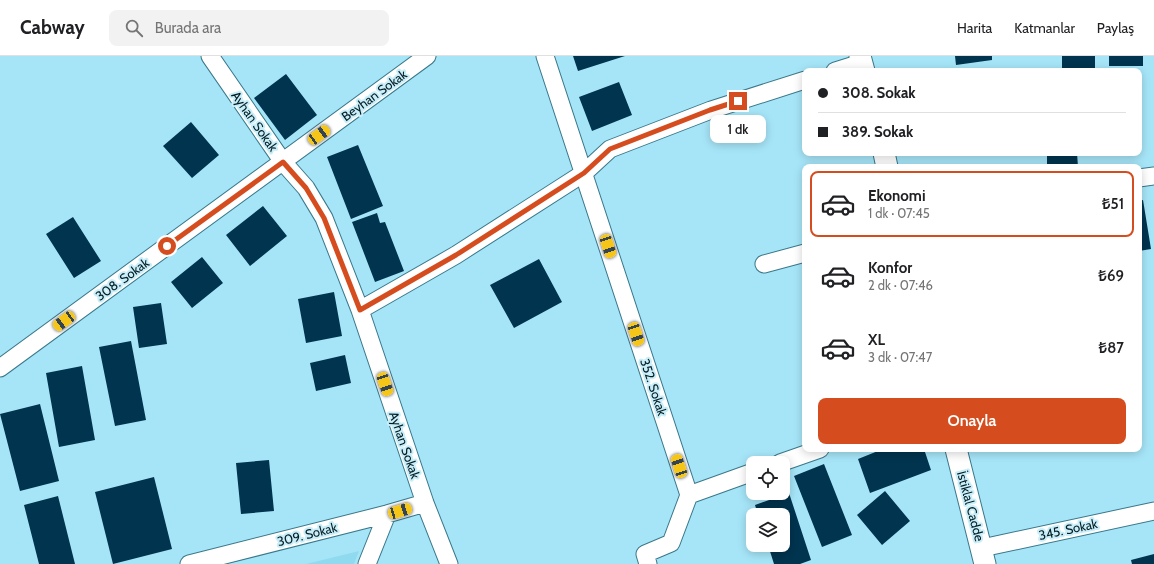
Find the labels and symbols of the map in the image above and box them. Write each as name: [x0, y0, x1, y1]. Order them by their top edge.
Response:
street label: Beyhan Sokak: [338, 66, 410, 124]
street label: Ayhan Sokak: [228, 88, 282, 154]
route end: [729, 92, 747, 110]
callout: 1 dk: [710, 115, 766, 143]
car: [306, 123, 332, 147]
car: [599, 233, 617, 259]
route start: [158, 237, 176, 255]
street label: 308. Sokak: [92, 254, 152, 304]
car: [51, 309, 77, 333]
car: [627, 321, 645, 347]
street label: 352. Sokak: [637, 356, 671, 418]
car: [375, 371, 395, 397]
street label: Ayhan Sokak: [386, 409, 424, 481]
car: [670, 453, 688, 479]
street label: İstiklal Cadde: [954, 469, 988, 543]
car: [387, 502, 413, 520]
street label: 345. Sokak: [1037, 515, 1099, 543]
street label: 309. Sokak: [275, 519, 339, 549]

